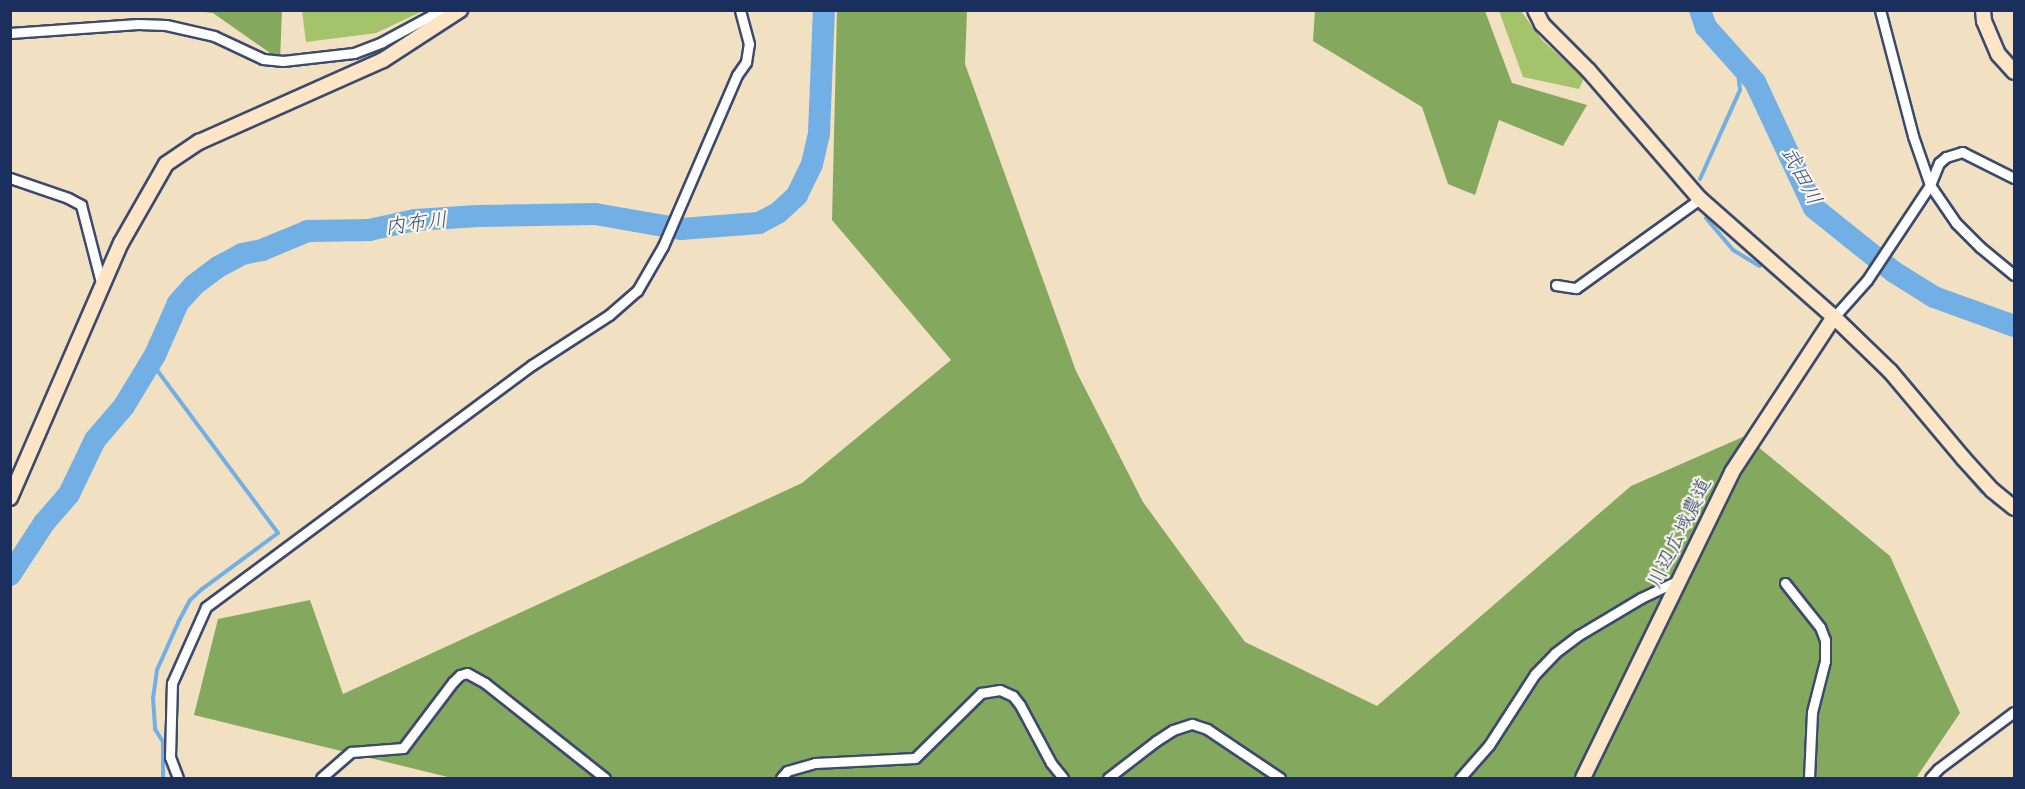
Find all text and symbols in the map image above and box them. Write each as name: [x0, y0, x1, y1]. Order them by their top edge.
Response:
water label: 武田川: [1775, 142, 1827, 210]
water label: 内布川: [383, 208, 449, 240]
street label: 川辺広域農道: [1643, 474, 1717, 592]

